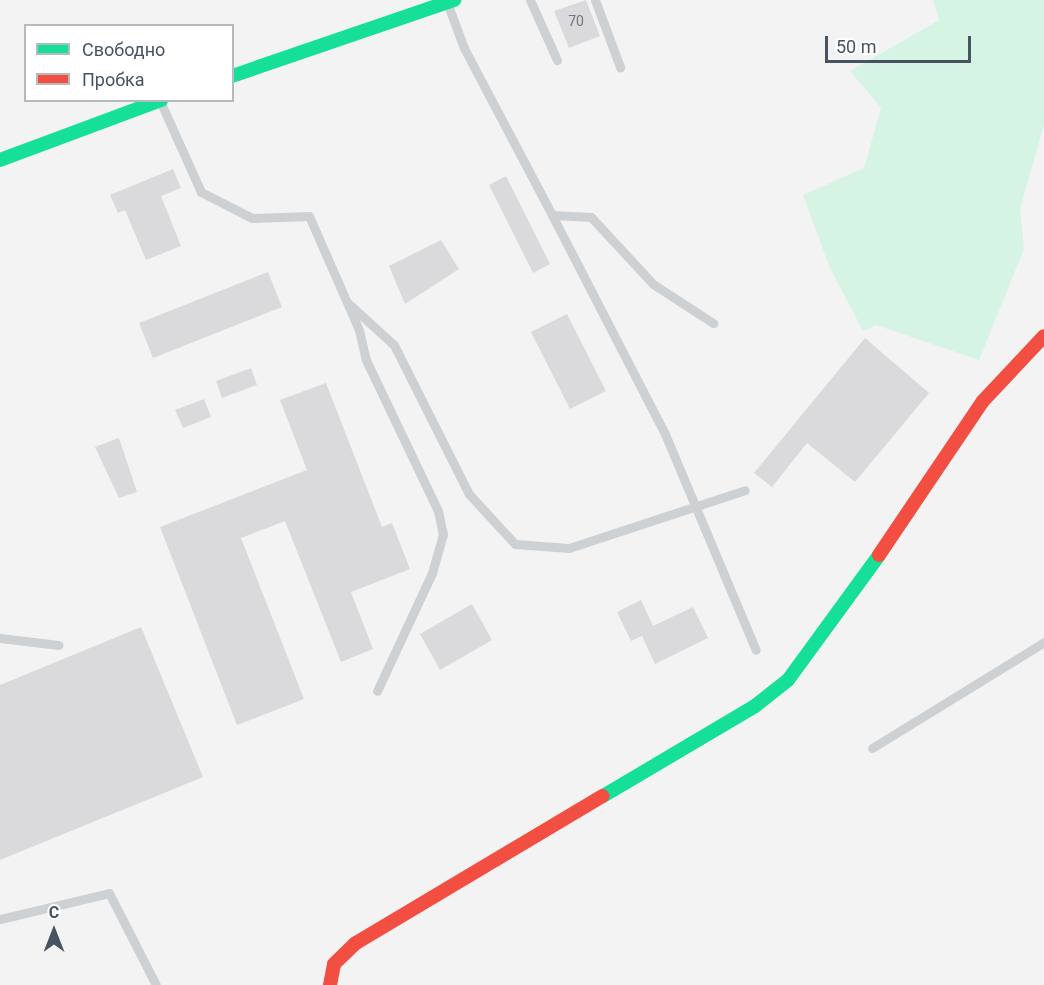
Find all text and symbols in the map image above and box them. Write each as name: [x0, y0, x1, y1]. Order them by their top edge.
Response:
house number: 70: [568, 13, 584, 29]
legend: [24, 24, 234, 102]
scale bar: [828, 24, 974, 62]
text: 50 m: [836, 36, 876, 57]
text: Свободно: [82, 39, 165, 60]
text: Пробка: [82, 69, 145, 90]
north arrow: [24, 901, 84, 961]
text: С: [49, 903, 59, 922]

